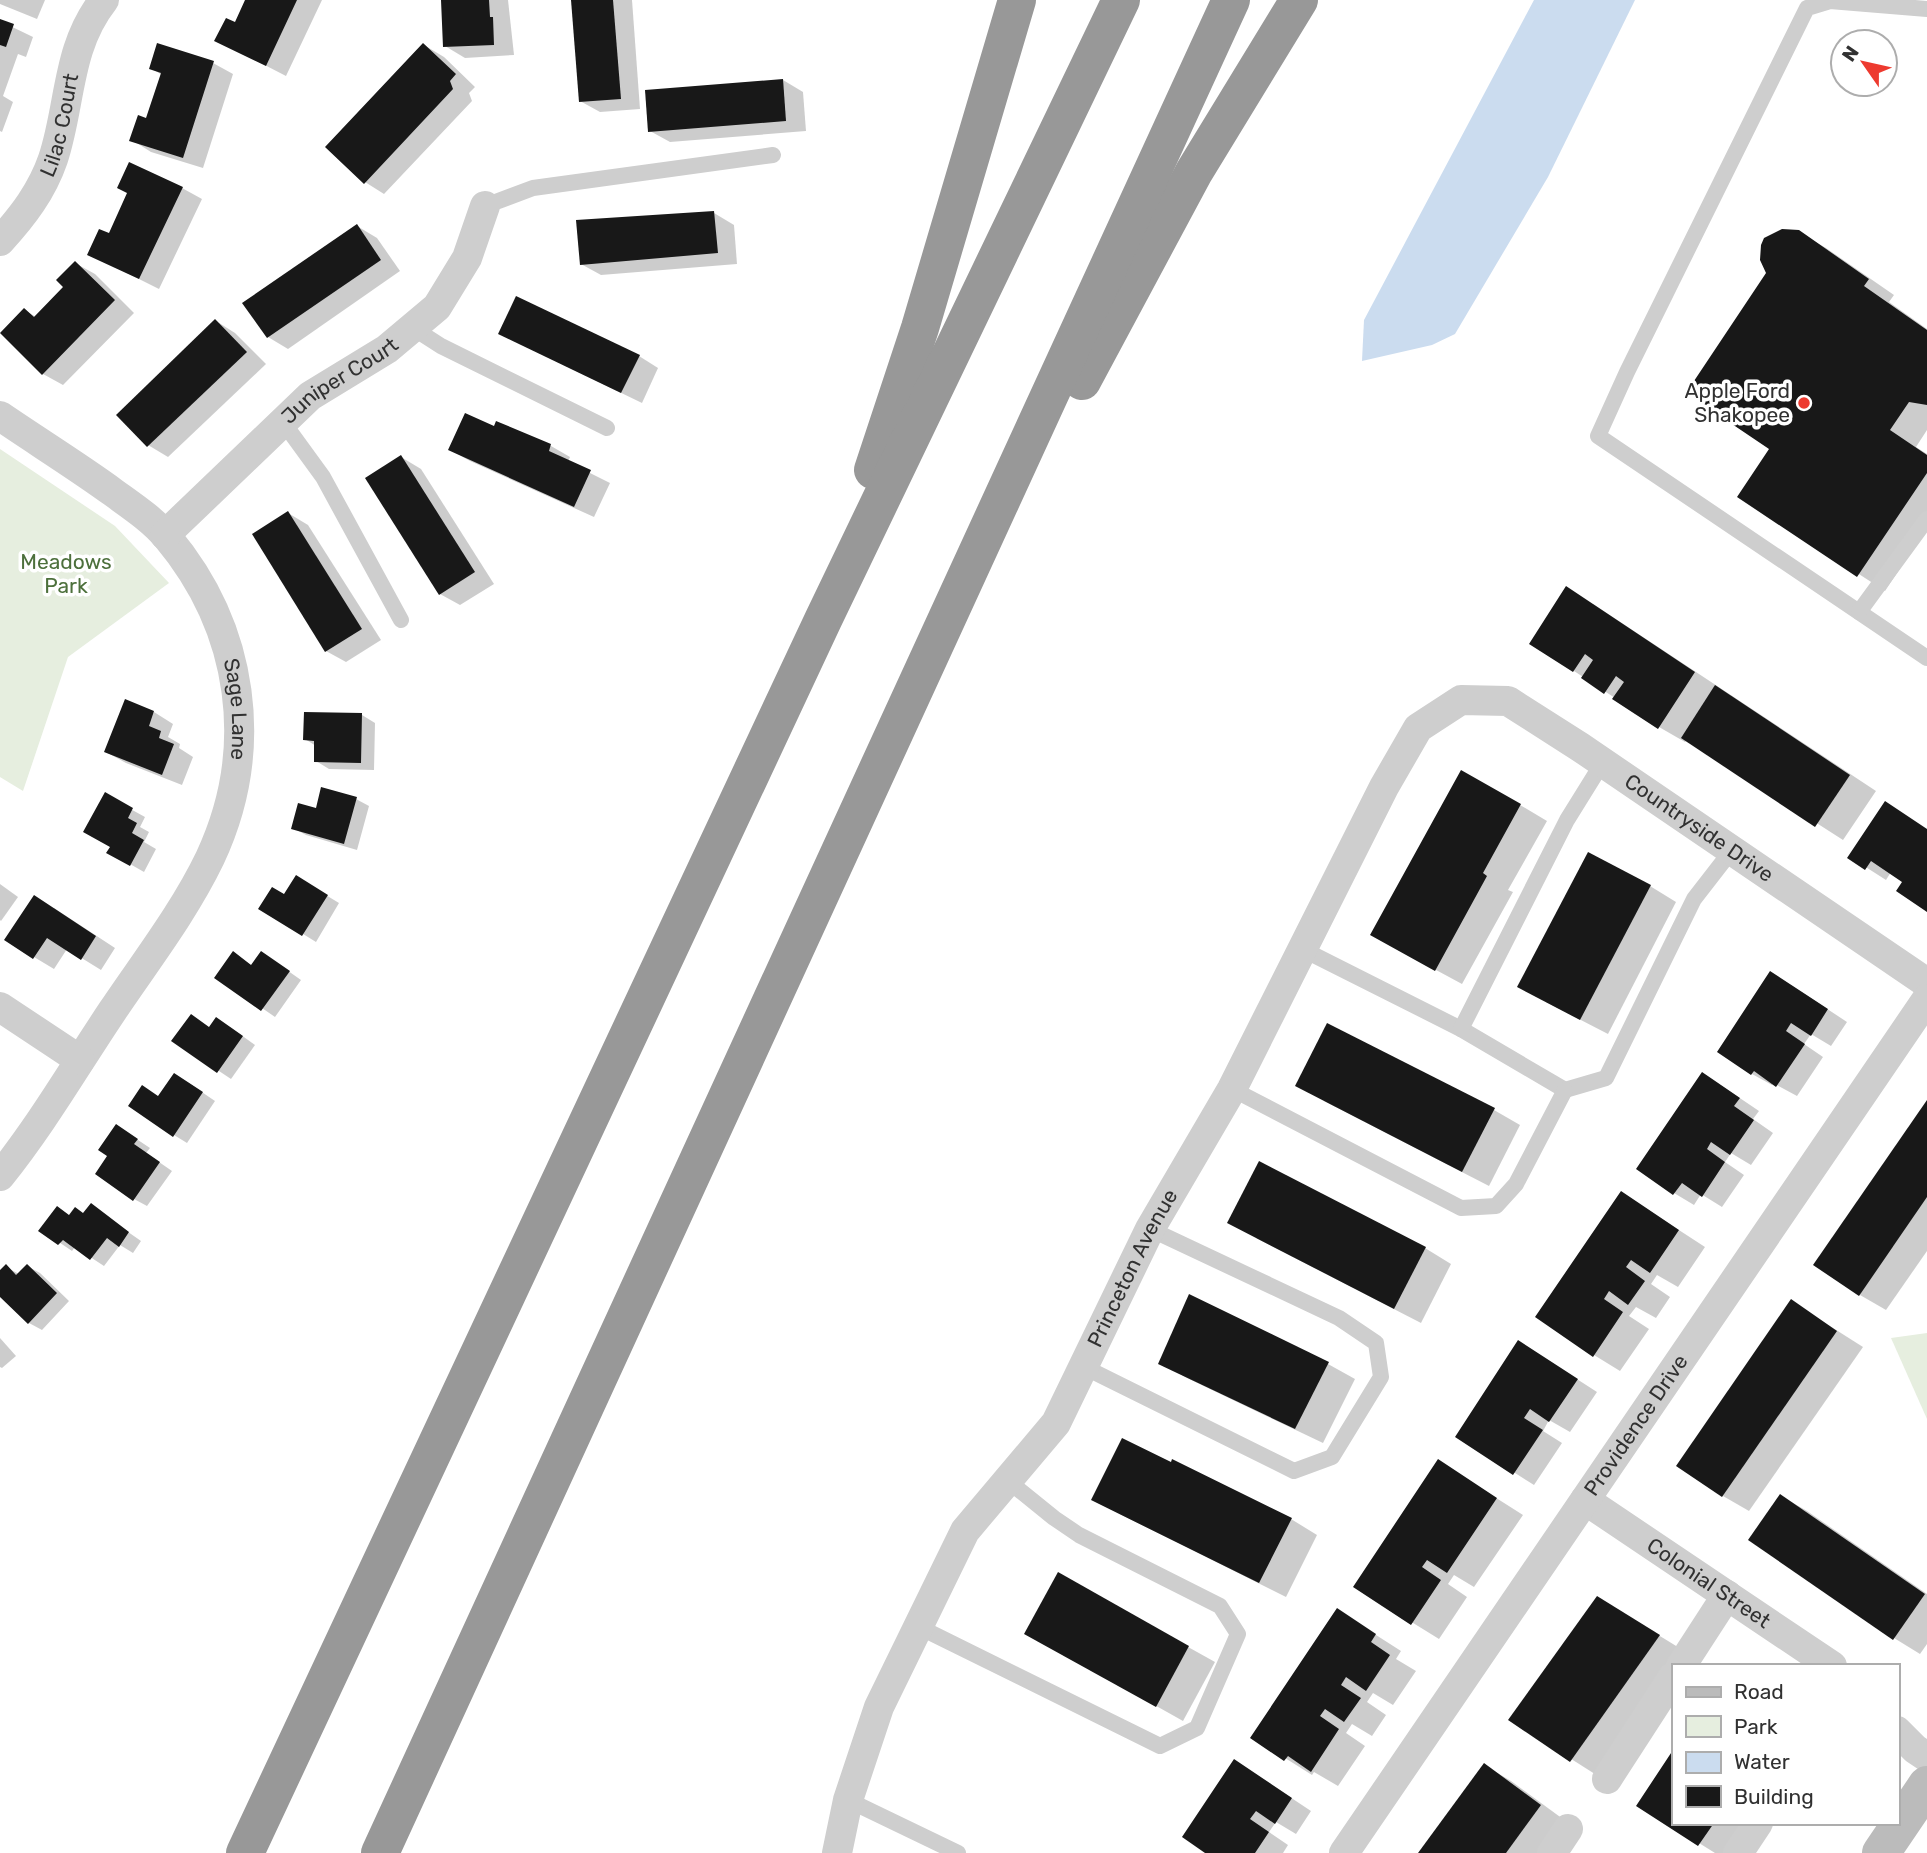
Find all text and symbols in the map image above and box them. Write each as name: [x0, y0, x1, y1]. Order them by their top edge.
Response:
north arrow: [1829, 28, 1899, 98]
text: N: [1837, 42, 1864, 66]
street label: Lilac Court: [34, 71, 83, 181]
street label: Juniper Court: [276, 332, 403, 429]
place label: Apple Ford Shakopee: [1685, 378, 1790, 427]
marker: Apple Ford Shakopee: [1796, 395, 1812, 411]
park label: Meadows Park: [20, 549, 112, 598]
street label: Sage Lane: [219, 656, 252, 761]
street label: Countryside Drive: [1620, 768, 1779, 887]
street label: Princeton Avenue: [1082, 1184, 1183, 1351]
street label: Providence Drive: [1579, 1349, 1693, 1500]
street label: Colonial Street: [1642, 1532, 1776, 1633]
legend: [1672, 1664, 1899, 1825]
text: Road: [1734, 1679, 1784, 1704]
text: Park: [1734, 1714, 1778, 1739]
text: Water: [1734, 1749, 1790, 1774]
text: Building: [1734, 1784, 1814, 1809]

